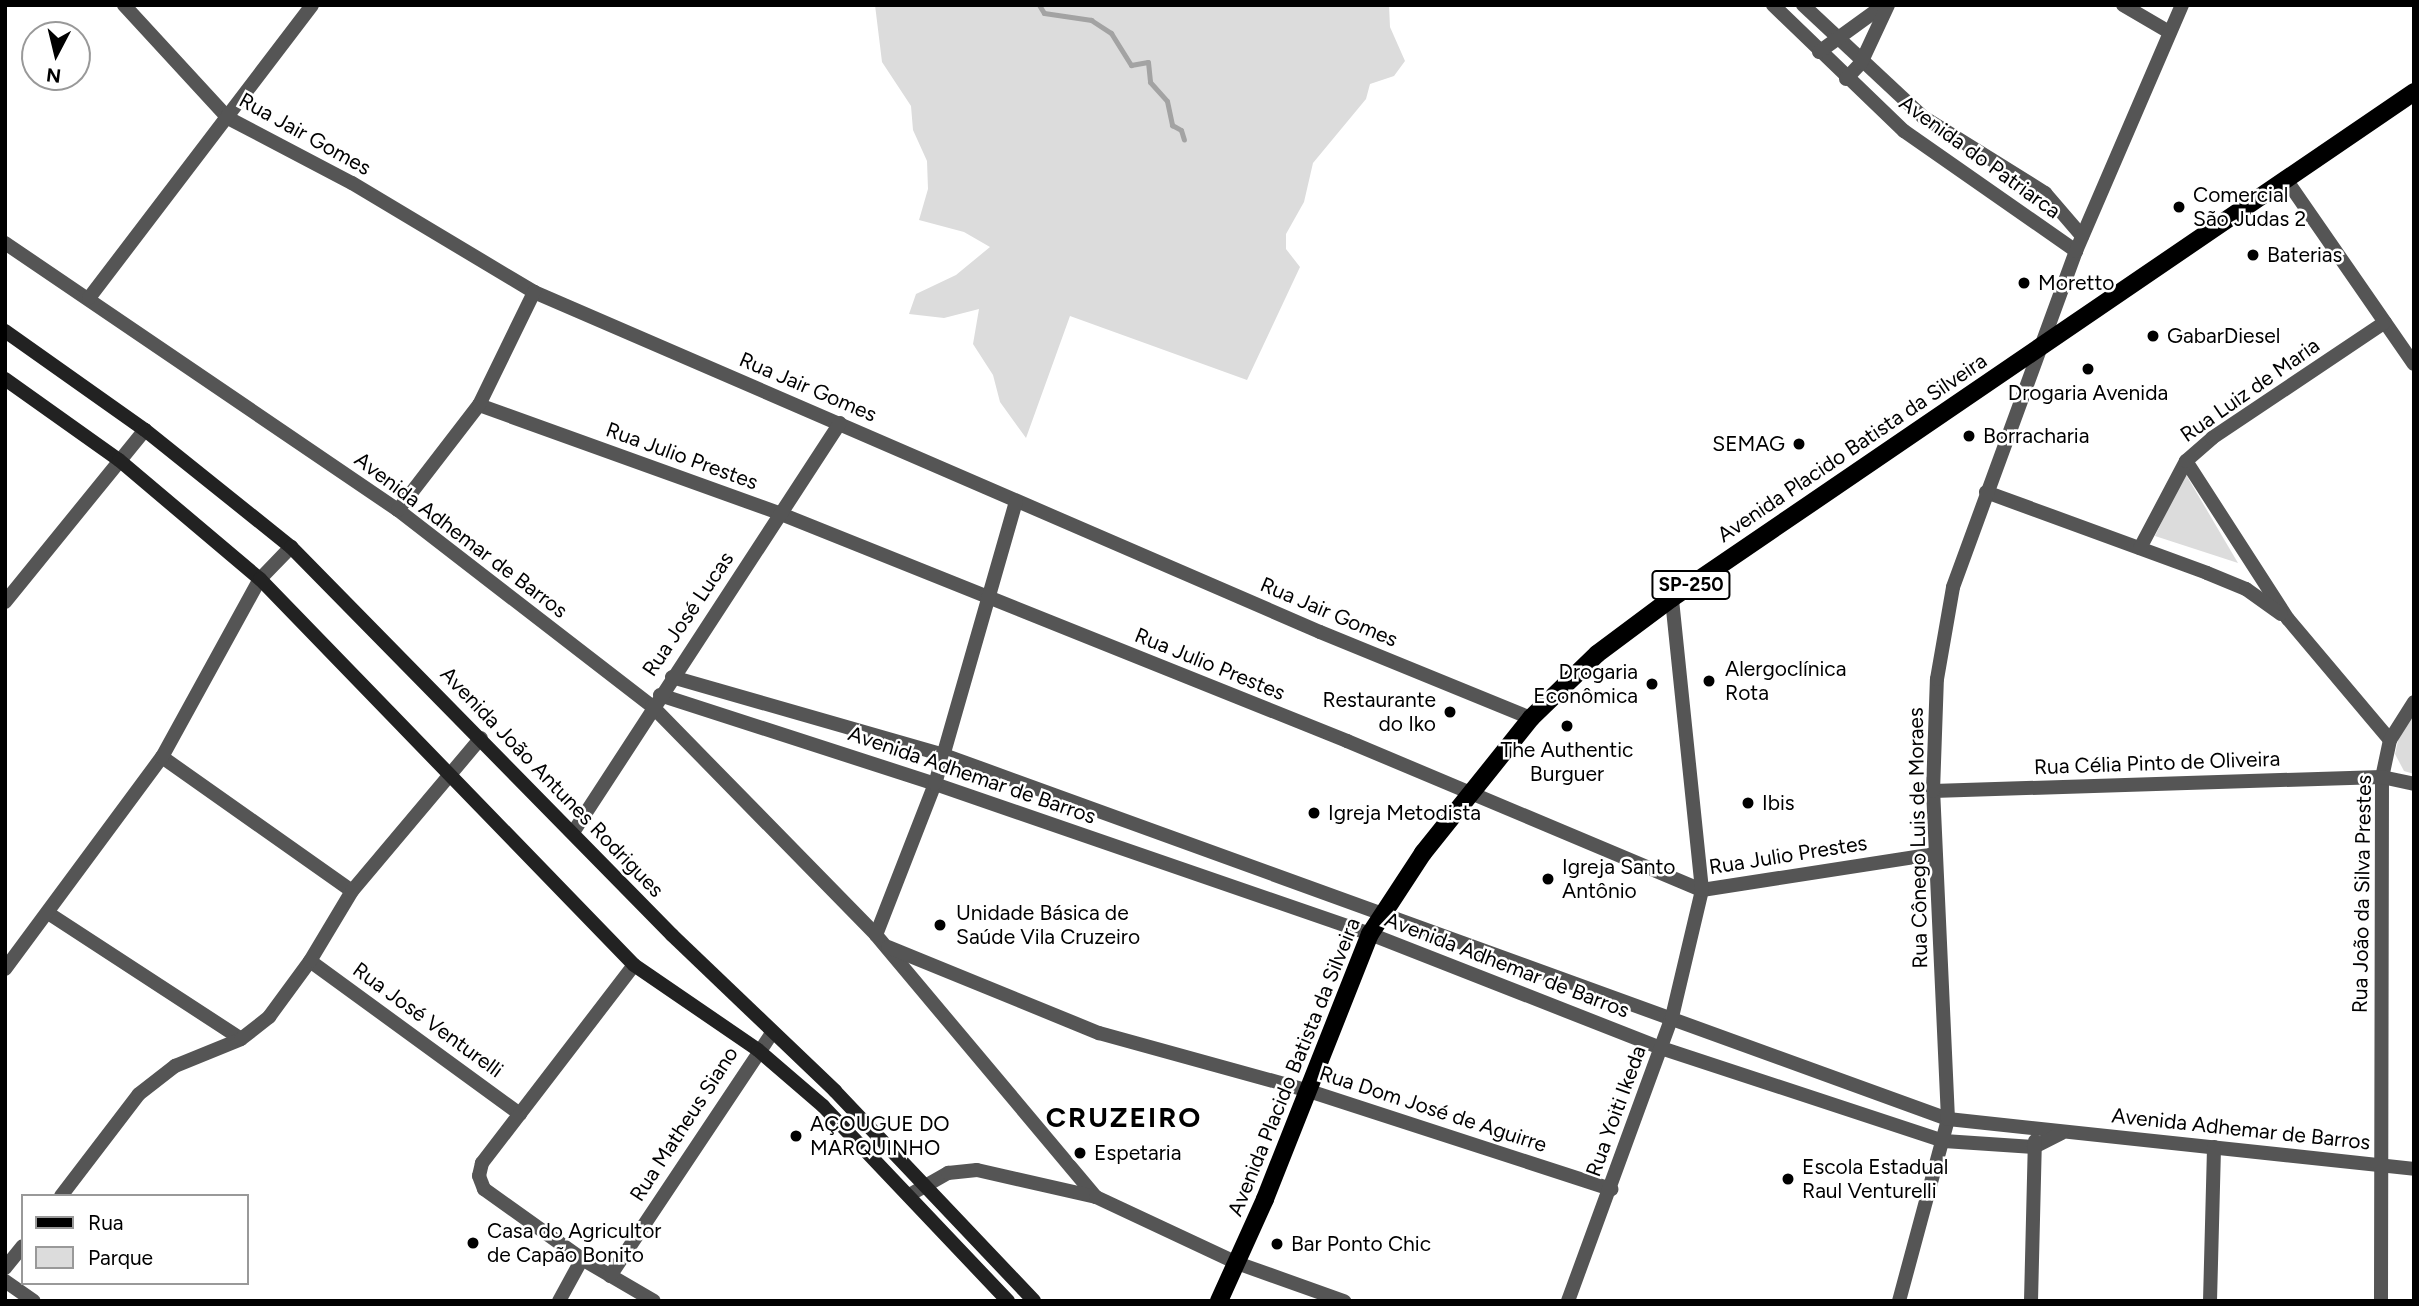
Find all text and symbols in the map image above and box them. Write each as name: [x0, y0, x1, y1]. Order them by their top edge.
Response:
north arrow: [21, 21, 91, 91]
text: N: [45, 63, 62, 88]
street label: Rua Jair Gomes: [235, 87, 375, 181]
street label: Avenida do Patriarca: [1895, 90, 2065, 224]
place label: Comercial São Judas 2: [2193, 182, 2306, 232]
marker: Comercial São Judas 2: [2171, 199, 2187, 215]
place label: Baterias: [2267, 242, 2342, 268]
marker: Baterias: [2245, 247, 2261, 263]
place label: Moretto: [2038, 270, 2115, 296]
marker: Moretto: [2016, 275, 2032, 291]
place label: GabarDiesel: [2167, 323, 2280, 349]
marker: GabarDiesel: [2145, 328, 2161, 344]
street label: Rua Luiz de Maria: [2176, 333, 2324, 447]
street label: Rua Jair Gomes: [736, 347, 880, 427]
street label: Avenida Placido Batista da Silveira: [1712, 348, 1992, 548]
marker: Drogaria Avenida: [2080, 361, 2096, 377]
place label: Drogaria Avenida: [2008, 380, 2168, 406]
street label: Rua Julio Prestes: [603, 417, 761, 495]
place label: Borracharia: [1983, 423, 2089, 449]
marker: Borracharia: [1961, 428, 1977, 444]
place label: SEMAG: [1712, 431, 1785, 457]
marker: SEMAG: [1791, 436, 1807, 452]
street label: Avenida Adhemar de Barros: [350, 447, 572, 623]
street label: Rua José Lucas: [637, 547, 739, 681]
road number: SP-250: [1651, 570, 1731, 600]
street label: Rua Jair Gomes: [1257, 572, 1401, 652]
street label: Rua Julio Prestes: [1131, 622, 1289, 706]
place label: Alergoclínica Rota: [1725, 656, 1846, 706]
place label: Drogaria Econômica: [1533, 659, 1638, 709]
street label: Avenida João Antunes Rodrigues: [435, 662, 669, 902]
marker: Alergoclínica Rota: [1699, 671, 1719, 691]
marker: Drogaria Econômica: [1644, 676, 1660, 692]
place label: Restaurante do Iko: [1322, 687, 1436, 737]
marker: Restaurante do Iko: [1442, 704, 1458, 720]
street label: Rua Cônego Luis de Moraes: [1903, 707, 1933, 969]
marker: The Authentic Burguer: [1559, 718, 1575, 734]
street label: Avenida Adhemar de Barros: [845, 721, 1099, 829]
place label: The Authentic Burguer: [1501, 737, 1633, 787]
street label: Rua Célia Pinto de Oliveira: [2033, 746, 2281, 780]
street label: Rua João da Silva Prestes: [2347, 775, 2377, 1013]
place label: Ibis: [1762, 790, 1795, 816]
marker: Ibis: [1740, 795, 1756, 811]
place label: Igreja Metodista: [1328, 800, 1481, 826]
marker: Igreja Metodista: [1306, 805, 1322, 821]
street label: Rua Julio Prestes: [1707, 830, 1869, 880]
place label: Igreja Santo Antônio: [1562, 854, 1676, 904]
marker: Igreja Santo Antônio: [1540, 871, 1556, 887]
place label: Unidade Básica de Saúde Vila Cruzeiro: [956, 900, 1140, 950]
street label: Avenida Adhemar de Barros: [1381, 907, 1633, 1023]
street label: Avenida Placido Batista da Silveira: [1222, 914, 1366, 1220]
marker: Unidade Básica de Saúde Vila Cruzeiro: [930, 915, 950, 935]
street label: Rua José Venturelli: [348, 957, 508, 1083]
street label: Rua Matheus Siano: [625, 1042, 743, 1206]
street label: Rua Yoiti Ikeda: [1581, 1042, 1651, 1180]
street label: Rua Dom José de Aguirre: [1316, 1060, 1550, 1158]
district label: CRUZEIRO: [1047, 1100, 1201, 1134]
street label: Avenida Adhemar de Barros: [2110, 1103, 2372, 1155]
place label: AÇOUGUE DO MARQUINHO: [810, 1111, 950, 1161]
marker: AÇOUGUE DO MARQUINHO: [788, 1128, 804, 1144]
place label: Espetaria: [1094, 1140, 1181, 1166]
marker: Espetaria: [1072, 1145, 1088, 1161]
place label: Escola Estadual Raul Venturelli: [1802, 1154, 1948, 1204]
marker: Escola Estadual Raul Venturelli: [1780, 1171, 1796, 1187]
legend: [21, 1194, 248, 1285]
text: Rua: [88, 1210, 124, 1235]
place label: Casa do Agricultor de Capão Bonito: [487, 1218, 661, 1268]
place label: Bar Ponto Chic: [1291, 1231, 1431, 1257]
marker: Casa do Agricultor de Capão Bonito: [465, 1235, 481, 1251]
marker: Bar Ponto Chic: [1269, 1236, 1285, 1252]
text: Parque: [88, 1245, 153, 1270]

